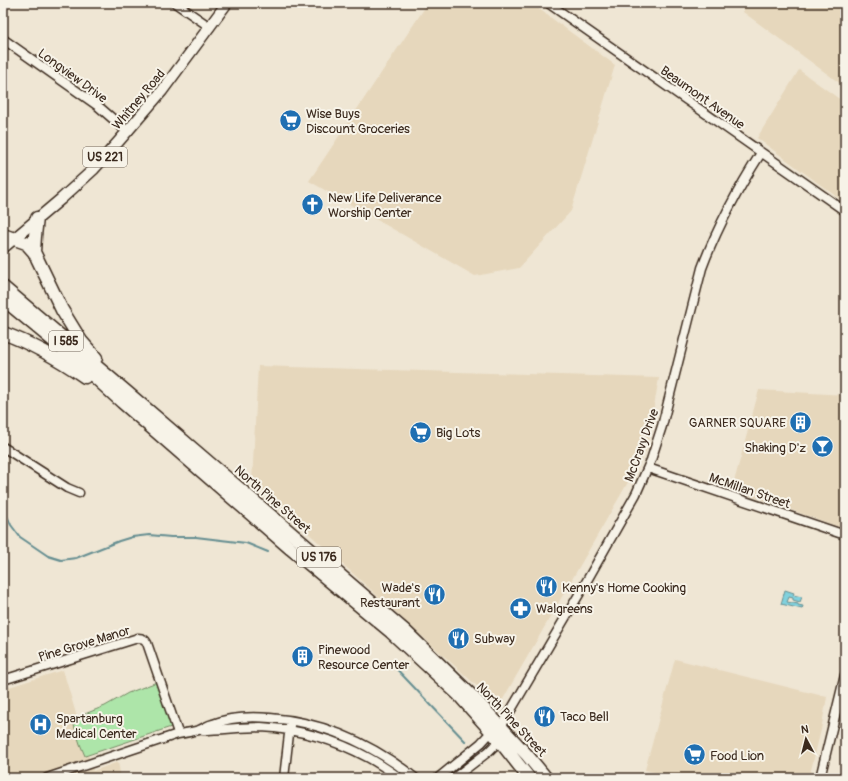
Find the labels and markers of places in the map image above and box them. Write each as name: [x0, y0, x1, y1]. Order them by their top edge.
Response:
place label: Wise Buys Discount Groceries: [306, 106, 410, 137]
supermarket icon: Wise Buys Discount Groceries: [278, 107, 304, 133]
place label: New Life Deliverance Worship Center: [328, 190, 442, 221]
church icon: New Life Deliverance Worship Center: [300, 191, 326, 217]
building icon: GARNER SQUARE: [788, 409, 814, 435]
place label: GARNER SQUARE: [689, 415, 786, 431]
supermarket icon: Big Lots: [407, 419, 433, 445]
place label: Big Lots: [436, 425, 481, 441]
bar icon: Shaking D'z: [809, 434, 835, 460]
place label: Shaking D'z: [744, 440, 806, 456]
restaurant icon: Kenny's Home Cooking: [533, 574, 559, 600]
place label: Wade's Restaurant: [360, 580, 421, 611]
place label: Kenny's Home Cooking: [562, 580, 686, 596]
restaurant icon: Wade's Restaurant: [422, 581, 448, 607]
pharmacy icon: Walgreens: [508, 595, 534, 621]
place label: Walgreens: [536, 601, 593, 617]
restaurant icon: Subway: [446, 625, 472, 651]
place label: Subway: [474, 631, 515, 647]
place label: Pinewood Resource Center: [318, 642, 410, 673]
building icon: Pinewood Resource Center: [290, 643, 316, 669]
restaurant icon: Taco Bell: [531, 703, 557, 729]
place label: Taco Bell: [560, 709, 609, 725]
place label: Spartanburg Medical Center: [56, 711, 137, 742]
hospital icon: Spartanburg Medical Center: [28, 712, 54, 738]
supermarket icon: Food Lion: [682, 742, 708, 768]
place label: Food Lion: [710, 748, 764, 764]

